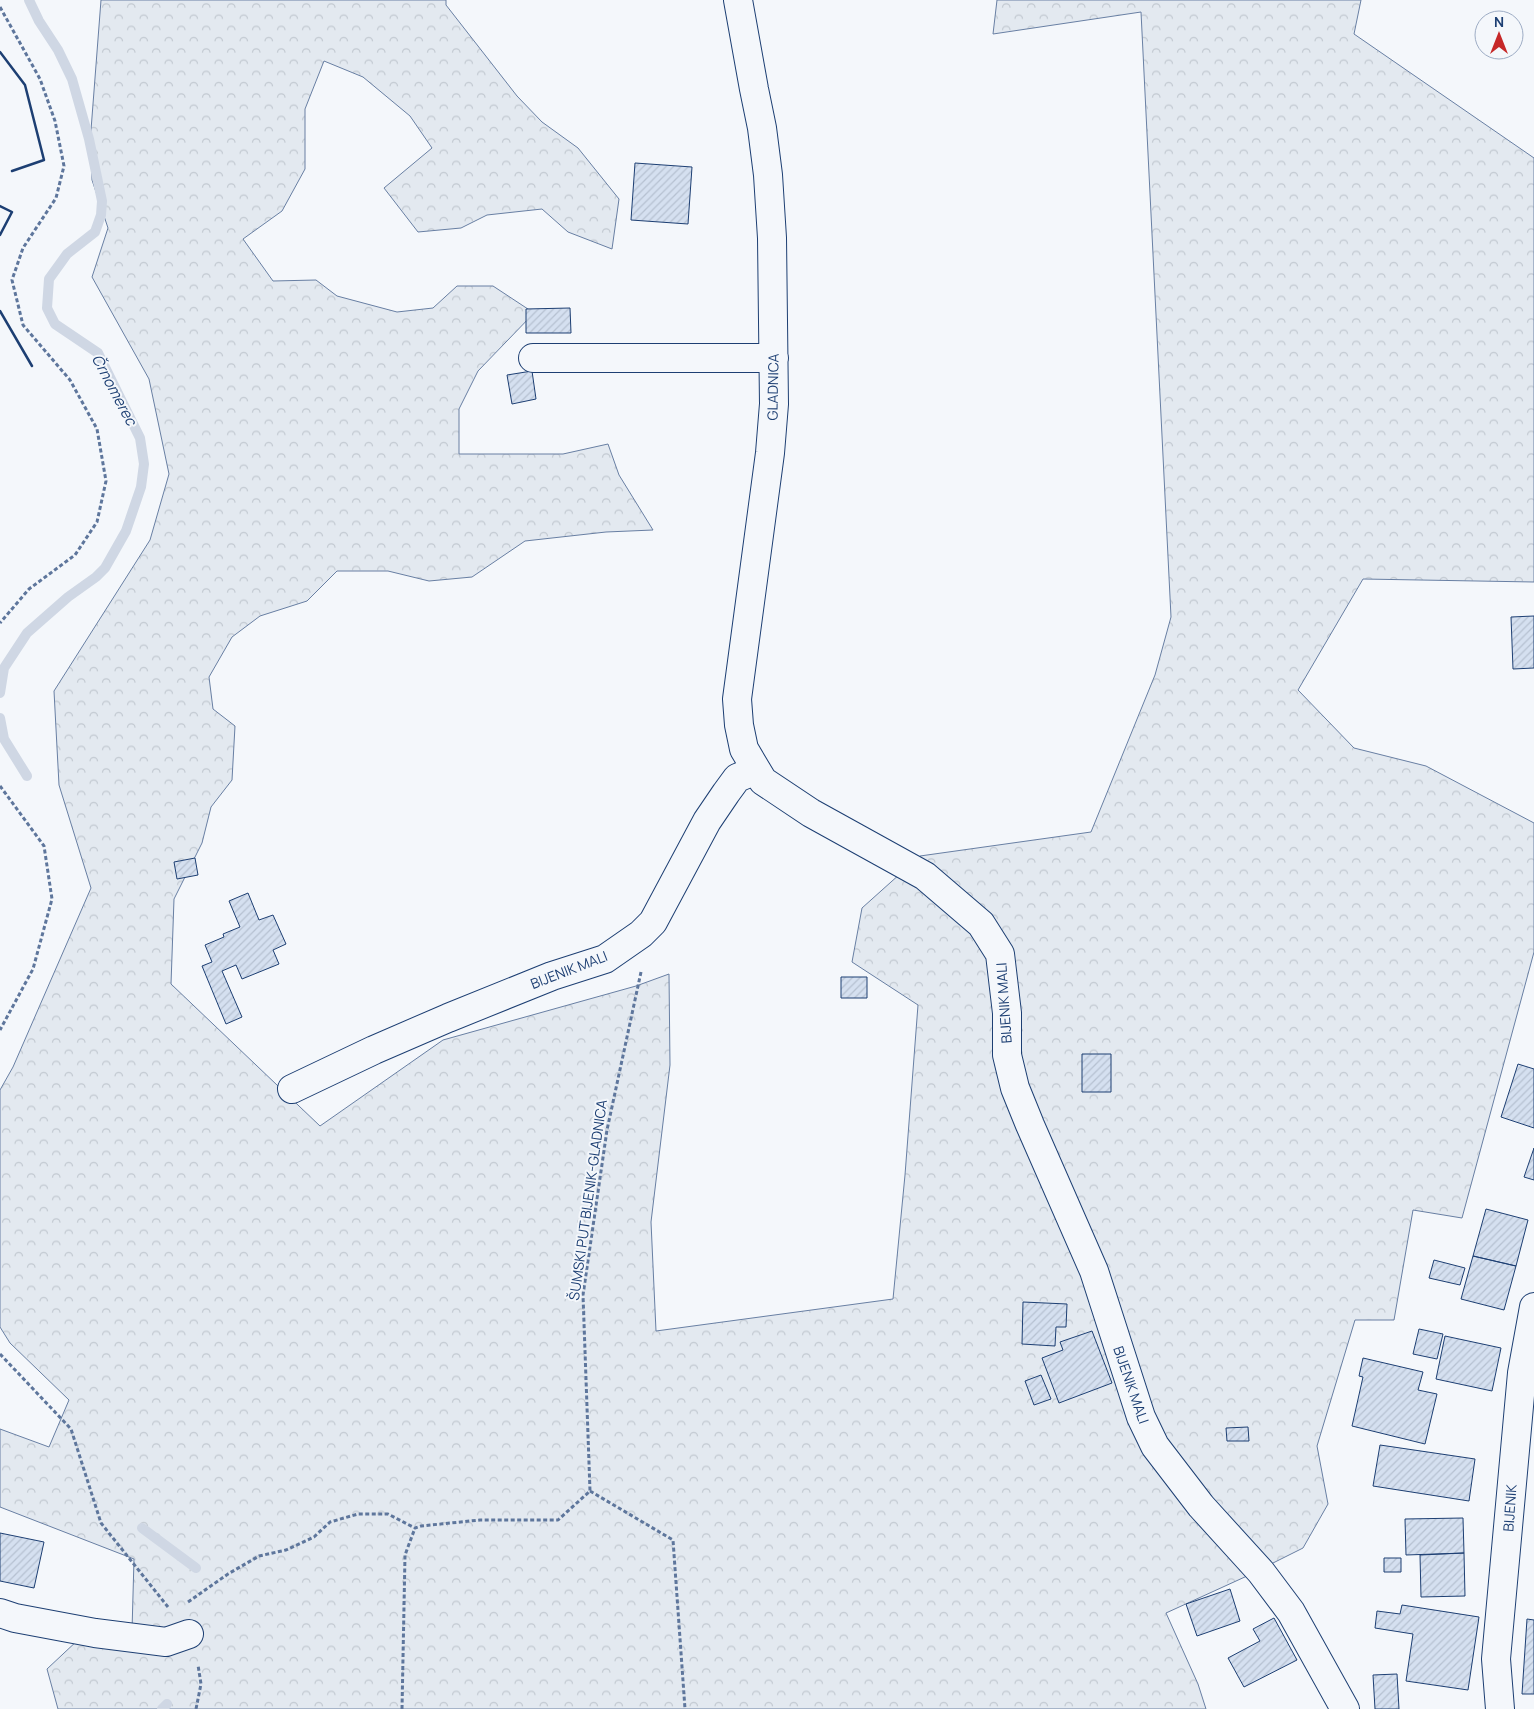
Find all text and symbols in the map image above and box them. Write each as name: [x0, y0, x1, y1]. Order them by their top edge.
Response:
north arrow: [1474, 10, 1524, 60]
text: N: [1494, 12, 1504, 31]
water label: Črnomerec: [87, 351, 143, 430]
street label: GLADNICA: [762, 353, 783, 421]
street label: BIJENIK MALI: [528, 946, 610, 993]
street label: BIJENIK MALI: [991, 962, 1016, 1044]
street label: ŠUMSKI PUT BIJENIK-GLADNICA: [564, 1098, 611, 1301]
street label: BIJENIK MALI: [1109, 1343, 1154, 1426]
street label: BIJENIK: [1498, 1483, 1521, 1532]

